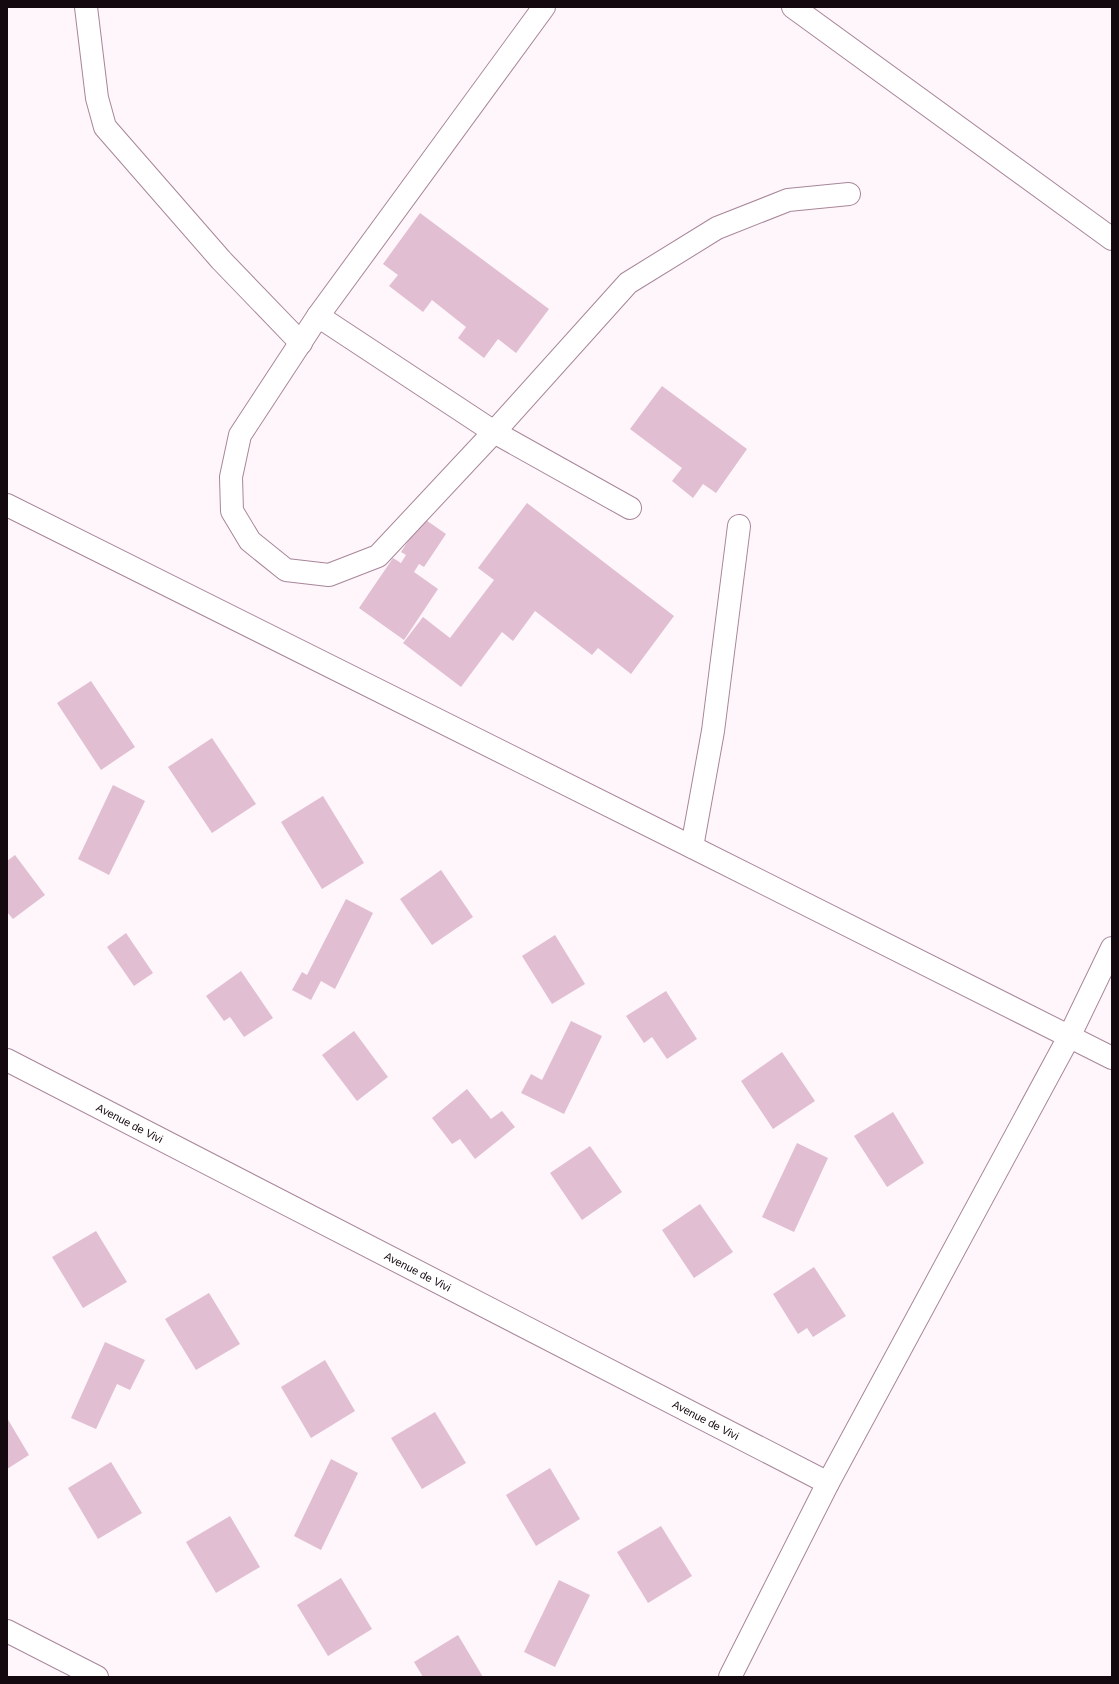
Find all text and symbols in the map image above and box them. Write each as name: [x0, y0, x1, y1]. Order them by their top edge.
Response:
street label: Avenue de Vivi: [94, 1101, 165, 1145]
street label: Avenue de Vivi: [382, 1250, 453, 1294]
street label: Avenue de Vivi: [670, 1398, 741, 1442]

